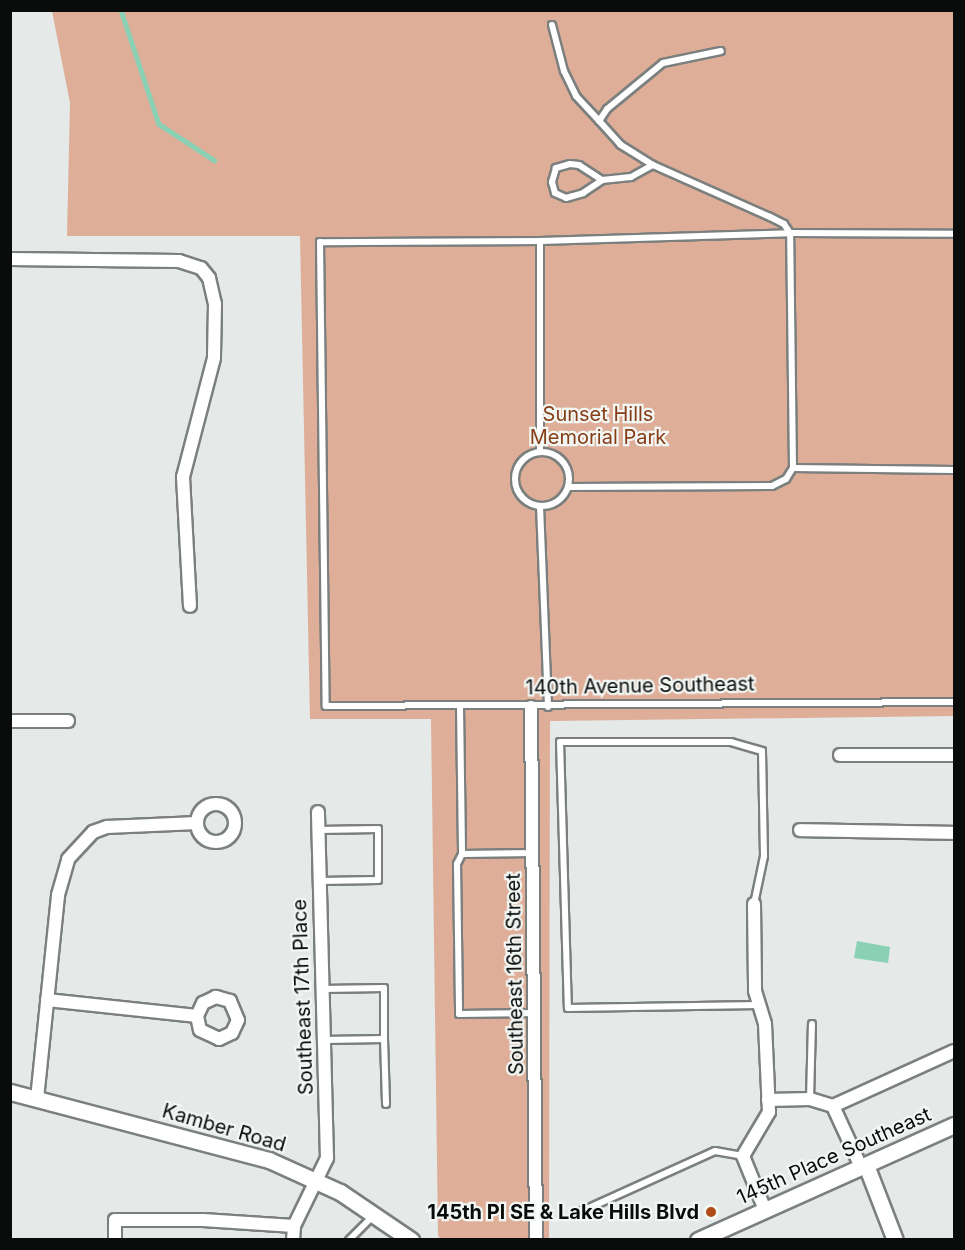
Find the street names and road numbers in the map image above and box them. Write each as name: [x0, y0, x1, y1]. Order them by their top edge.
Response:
street label: 140th Avenue Southeast: [525, 672, 755, 700]
street label: Southeast 16th Street: [501, 873, 529, 1075]
street label: Southeast 17th Place: [288, 899, 318, 1095]
street label: Kamber Road: [159, 1099, 289, 1157]
street label: 145th Place Southeast: [733, 1102, 935, 1210]

